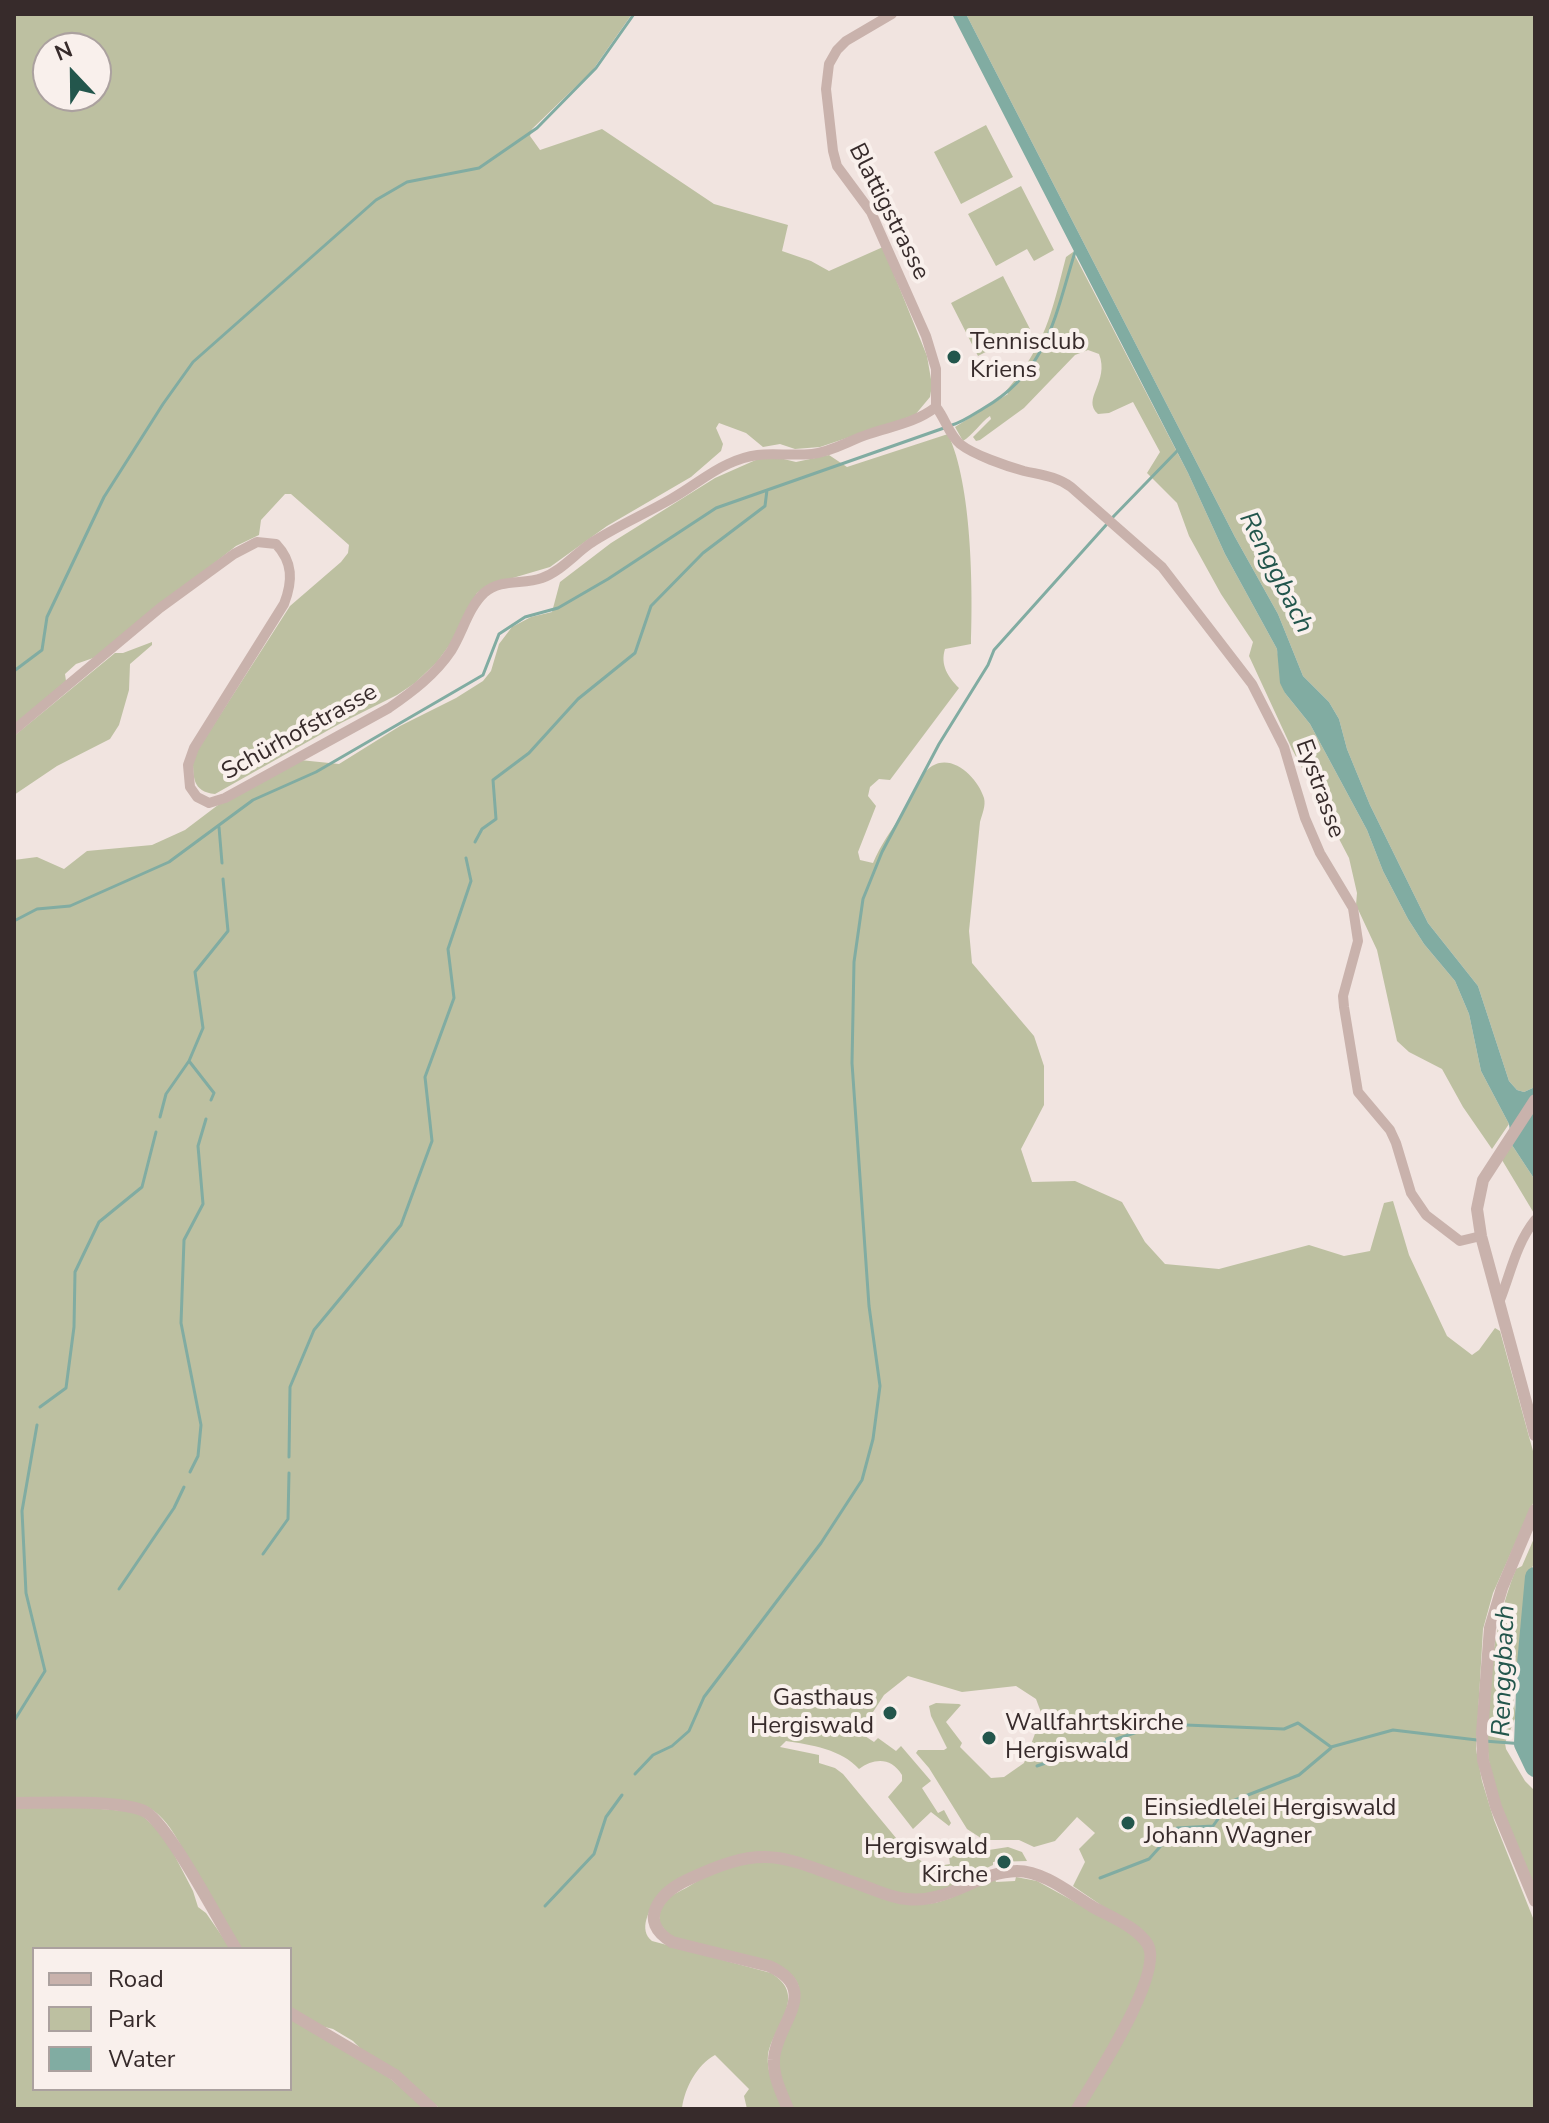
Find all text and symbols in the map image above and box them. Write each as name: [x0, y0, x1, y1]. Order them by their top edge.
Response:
north arrow: [32, 32, 112, 112]
text: N: [51, 35, 77, 69]
street label: Blattigstrasse: [841, 139, 935, 285]
place label: Tennisclub Kriens: [970, 329, 1085, 385]
marker: Tennisclub Kriens: [945, 348, 963, 366]
water label: Renggbach: [1231, 507, 1319, 639]
street label: Schürhofstrasse: [217, 678, 383, 788]
street label: Eystrasse: [1288, 736, 1350, 842]
water label: Renggbach: [1487, 1605, 1523, 1737]
place label: Gasthaus Hergiswald: [750, 1685, 874, 1741]
marker: Gasthaus Hergiswald: [881, 1704, 899, 1722]
place label: Wallfahrtskirche Hergiswald: [1005, 1710, 1184, 1766]
marker: Wallfahrtskirche Hergiswald: [980, 1729, 998, 1747]
place label: Einsiedlelei Hergiswald Johann Wagner: [1144, 1795, 1396, 1851]
marker: Einsiedlelei Hergiswald Johann Wagner: [1119, 1814, 1137, 1832]
place label: Hergiswald Kirche: [864, 1834, 988, 1890]
marker: Hergiswald Kirche: [995, 1853, 1013, 1871]
legend: [32, 1947, 292, 2091]
text: Road: [108, 1963, 164, 1995]
text: Park: [108, 2003, 156, 2035]
text: Water: [108, 2043, 175, 2075]

